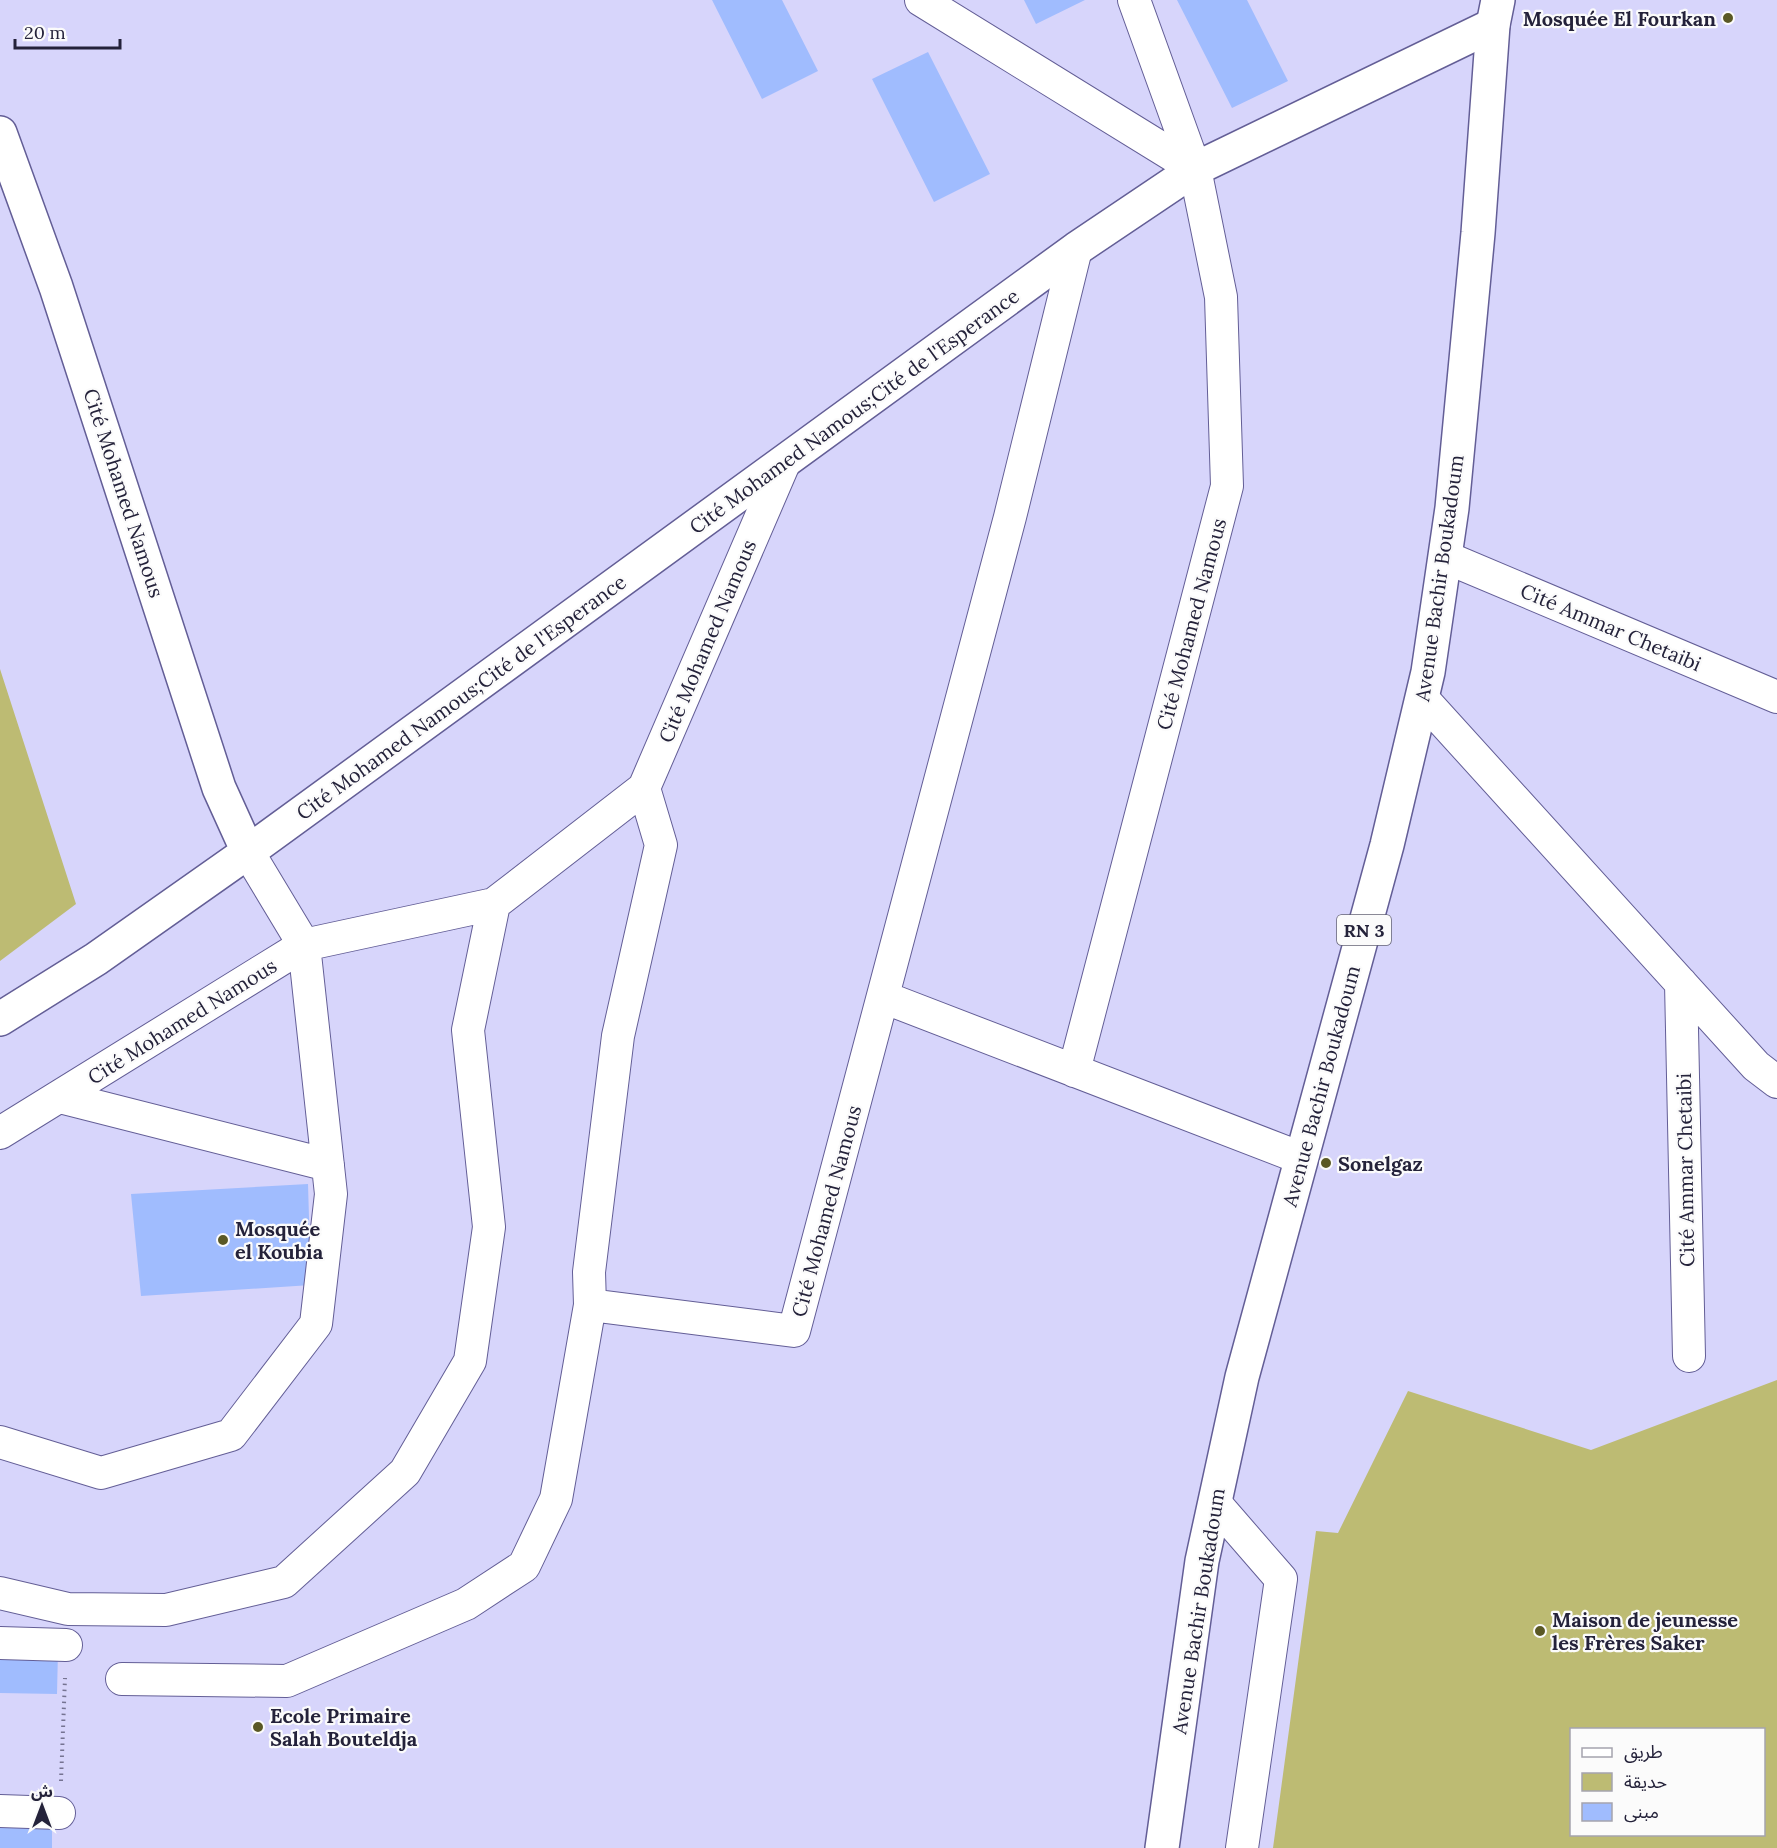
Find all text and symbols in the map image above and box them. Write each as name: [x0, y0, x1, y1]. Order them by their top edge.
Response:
place label: Mosquée El Fourkan: [1523, 6, 1716, 31]
marker: Mosquée El Fourkan: [1721, 11, 1735, 25]
scale bar: [15, 12, 120, 50]
text: 20 m: [24, 21, 66, 44]
street label: Cité Mohamed Namous;Cité de l'Esperance: [684, 283, 1024, 539]
street label: Cité Mohamed Namous: [78, 385, 170, 601]
street label: Avenue Bachir Boukadoum: [1409, 453, 1469, 704]
street label: Cité Mohamed Namous: [1151, 515, 1231, 733]
street label: Cité Mohamed Namous: [653, 536, 761, 746]
street label: Cité Mohamed Namous;Cité de l'Esperance: [291, 569, 631, 825]
street label: Cité Ammar Chetaibi: [1517, 578, 1705, 676]
road number: RN 3: [1337, 915, 1391, 945]
street label: Cité Mohamed Namous: [83, 953, 281, 1089]
street label: Avenue Bachir Boukadoum: [1276, 963, 1365, 1210]
street label: Cité Ammar Chetaibi: [1671, 1073, 1699, 1267]
street label: Cité Mohamed Namous: [786, 1102, 866, 1320]
place label: Sonelgaz: [1338, 1151, 1423, 1176]
marker: Sonelgaz: [1319, 1156, 1333, 1170]
place label: Mosquée el Koubia: [235, 1216, 324, 1264]
marker: Mosquée el Koubia: [216, 1233, 230, 1247]
street label: Avenue Bachir Boukadoum: [1166, 1486, 1230, 1737]
place label: Maison de jeunesse les Frères Saker: [1552, 1607, 1738, 1655]
marker: Maison de jeunesse les Frères Saker: [1533, 1624, 1547, 1638]
place label: Ecole Primaire Salah Bouteldja: [270, 1703, 418, 1751]
marker: Ecole Primaire Salah Bouteldja: [251, 1720, 265, 1734]
legend: [1570, 1728, 1765, 1836]
text: طريق: [1624, 1740, 1663, 1763]
text: حديقة: [1624, 1770, 1667, 1793]
north arrow: [12, 1776, 72, 1836]
text: ش: [31, 1781, 53, 1801]
text: مبنى: [1624, 1800, 1659, 1823]

